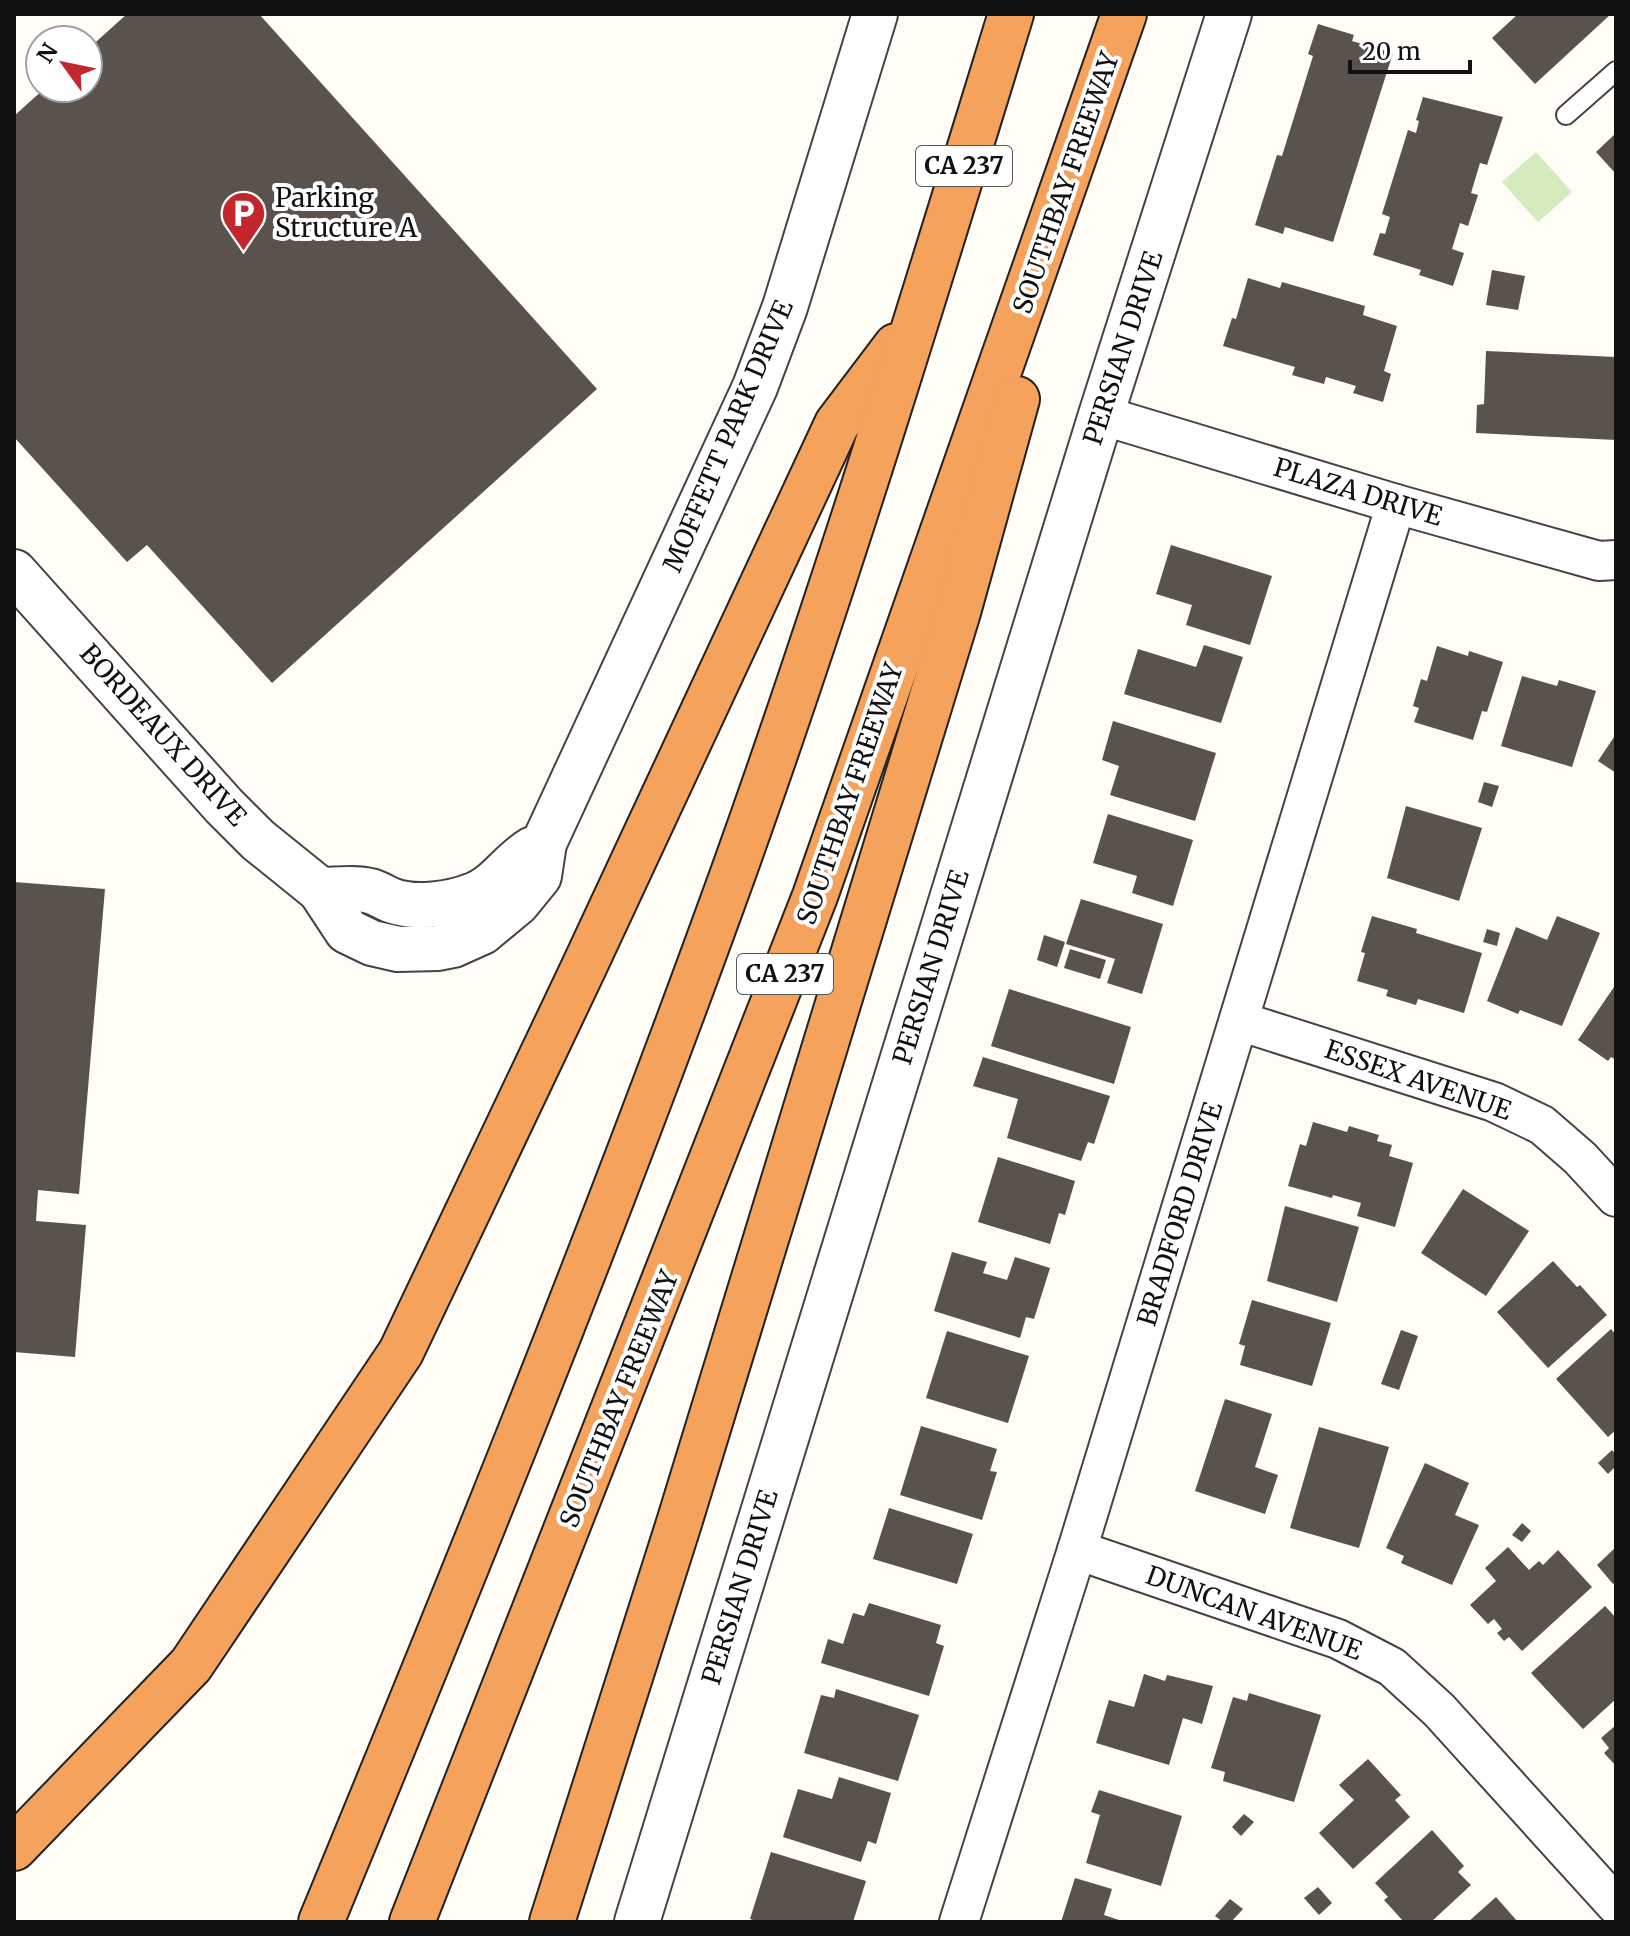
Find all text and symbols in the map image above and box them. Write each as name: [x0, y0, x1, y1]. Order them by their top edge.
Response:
north arrow: [24, 24, 104, 104]
scale bar: [1350, 24, 1470, 74]
text: 20 m: [1362, 36, 1421, 67]
text: N: [31, 38, 64, 68]
street label: SOUTHBAY FREEWAY: [1005, 47, 1126, 318]
road number: CA 237: [916, 146, 1012, 186]
place label: Parking Structure A: [275, 181, 418, 244]
parking icon: Parking Structure A: [220, 189, 268, 252]
street label: PERSIAN DRIVE: [1076, 246, 1170, 449]
street label: MOFFETT PARK DRIVE: [655, 294, 800, 577]
street label: PLAZA DRIVE: [1270, 450, 1447, 533]
street label: BORDEAUX DRIVE: [73, 637, 254, 833]
street label: SOUTHBAY FREEWAY: [789, 658, 910, 929]
street label: PERSIAN DRIVE: [885, 865, 976, 1068]
road number: CA 237: [737, 954, 833, 994]
street label: ESSEX AVENUE: [1321, 1032, 1516, 1127]
street label: BRADFORD DRIVE: [1130, 1097, 1229, 1330]
street label: SOUTHBAY FREEWAY: [552, 1264, 686, 1532]
street label: PERSIAN DRIVE: [694, 1485, 785, 1688]
street label: DUNCAN AVENUE: [1142, 1558, 1367, 1667]

